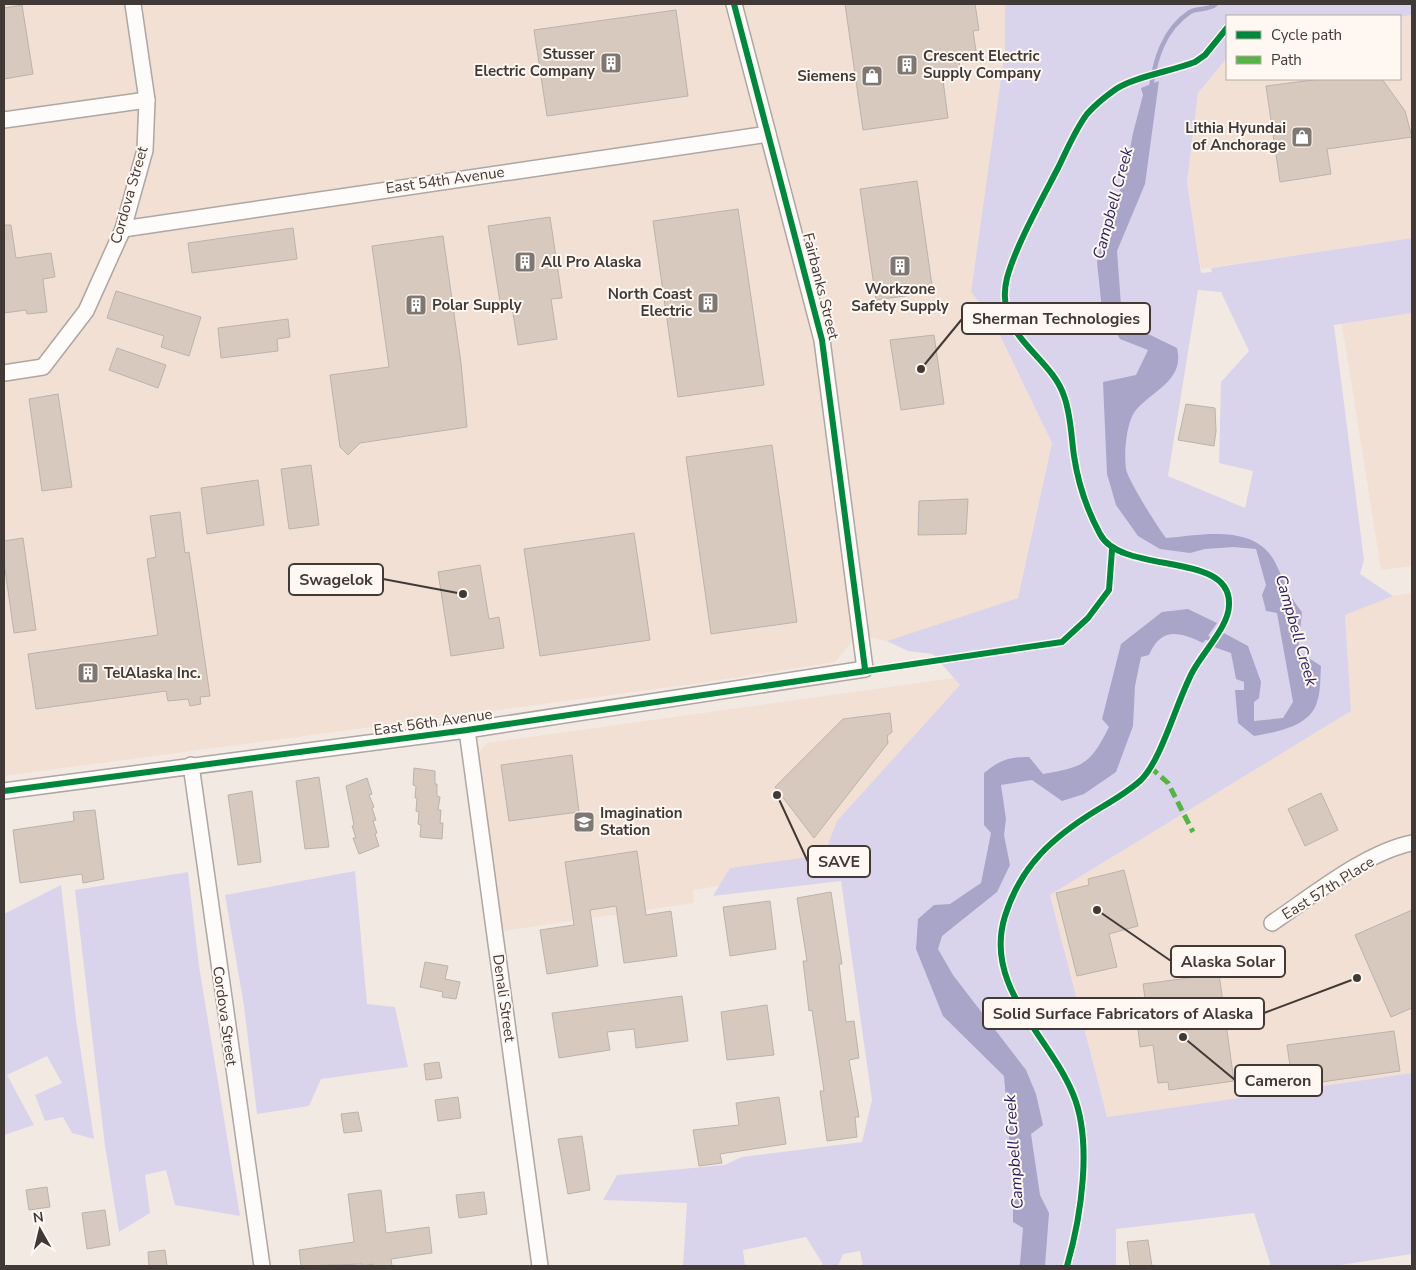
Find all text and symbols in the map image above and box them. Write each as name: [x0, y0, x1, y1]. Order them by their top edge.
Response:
legend: [1226, 15, 1401, 80]
text: Cycle path: [1271, 25, 1342, 45]
place label: Stusser Electric Company: [474, 44, 595, 81]
place label: Crescent Electric Supply Company: [923, 46, 1041, 83]
text: Path: [1271, 50, 1302, 70]
building icon: Stusser Electric Company: [599, 51, 623, 75]
building icon: Crescent Electric Supply Company: [895, 53, 919, 77]
shop icon: Siemens: [860, 64, 884, 88]
place label: Siemens: [797, 66, 856, 86]
place label: Lithia Hyundai of Anchorage: [1185, 118, 1286, 155]
shop icon: Lithia Hyundai of Anchorage: [1290, 125, 1314, 149]
street label: Cordova Street: [106, 143, 153, 246]
water label: Campbell Creek: [1087, 144, 1139, 262]
street label: East 54th Avenue: [384, 162, 506, 198]
street label: Fairbanks Street: [798, 231, 844, 342]
building icon: All Pro Alaska: [513, 250, 537, 274]
place label: All Pro Alaska: [541, 252, 642, 272]
building icon: Workzone Safety Supply: [888, 254, 912, 278]
place label: Workzone Safety Supply: [851, 279, 949, 316]
place label: North Coast Electric: [608, 284, 692, 321]
building icon: North Coast Electric: [696, 291, 720, 315]
building icon: Polar Supply: [404, 293, 428, 317]
place label: Polar Supply: [432, 295, 522, 315]
callout: Sherman Technologies: [962, 303, 1150, 334]
text: Sherman Technologies: [972, 308, 1140, 330]
callout: Swagelok: [289, 564, 383, 595]
text: Swagelok: [299, 569, 373, 591]
water label: Campbell Creek: [1270, 572, 1323, 689]
building icon: TelAlaska Inc.: [76, 661, 100, 685]
place label: TelAlaska Inc.: [104, 663, 201, 683]
street label: East 56th Avenue: [372, 704, 494, 740]
place label: Imagination Station: [600, 803, 682, 840]
school or university icon: Imagination Station: [572, 810, 596, 834]
callout: SAVE: [808, 846, 870, 877]
text: SAVE: [818, 851, 860, 873]
street label: East 57th Place: [1278, 852, 1378, 924]
callout: Alaska Solar: [1171, 946, 1285, 977]
text: Alaska Solar: [1181, 951, 1276, 973]
street label: Denali Street: [488, 953, 520, 1044]
street label: Cordova Street: [208, 965, 242, 1068]
callout: Solid Surface Fabricators of Alaska: [983, 998, 1264, 1029]
text: Solid Surface Fabricators of Alaska: [993, 1003, 1253, 1025]
callout: Cameron: [1235, 1065, 1322, 1096]
text: Cameron: [1245, 1070, 1311, 1092]
water label: Campbell Creek: [999, 1093, 1029, 1210]
north arrow: [15, 1205, 65, 1255]
text: N: [32, 1207, 45, 1228]

